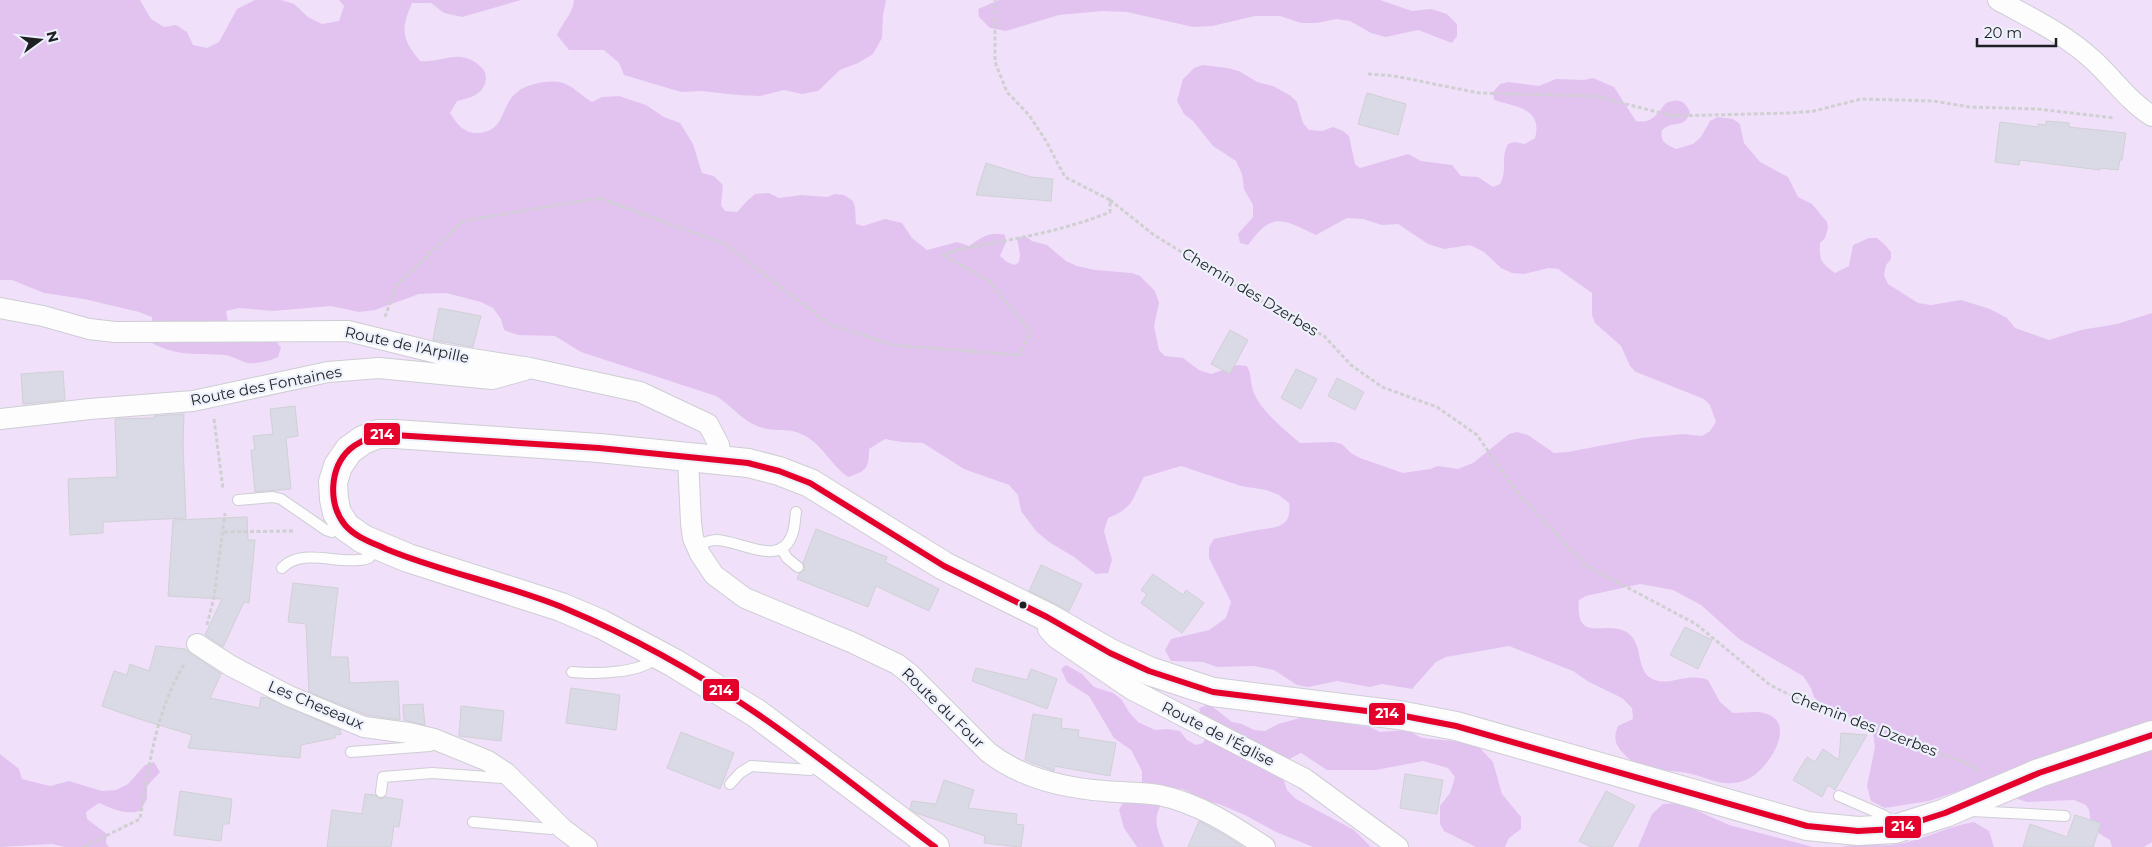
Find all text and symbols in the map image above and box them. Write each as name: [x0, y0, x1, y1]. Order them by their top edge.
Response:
north arrow: [15, 15, 65, 65]
scale bar: [1977, 15, 2056, 47]
text: 20 m: [1984, 23, 2022, 42]
text: N: [42, 29, 63, 44]
street label: Chemin des Dzerbes: [1179, 243, 1322, 340]
street label: Route de l'Arpille: [343, 322, 471, 367]
street label: Route des Fontaines: [189, 362, 343, 409]
line badge: 214: [363, 422, 401, 446]
text: 214: [370, 425, 394, 443]
unlabelled marker: [1018, 600, 1028, 610]
street label: Route du Four: [898, 663, 989, 752]
street label: Les Cheseaux: [266, 676, 367, 733]
line badge: 214: [702, 678, 740, 702]
text: 214: [709, 681, 733, 699]
street label: Chemin des Dzerbes: [1788, 687, 1940, 760]
street label: Route de l'Église: [1159, 697, 1278, 770]
line badge: 214: [1368, 702, 1406, 726]
text: 214: [1375, 704, 1399, 722]
line badge: 214: [1884, 815, 1922, 839]
text: 214: [1891, 817, 1915, 835]

